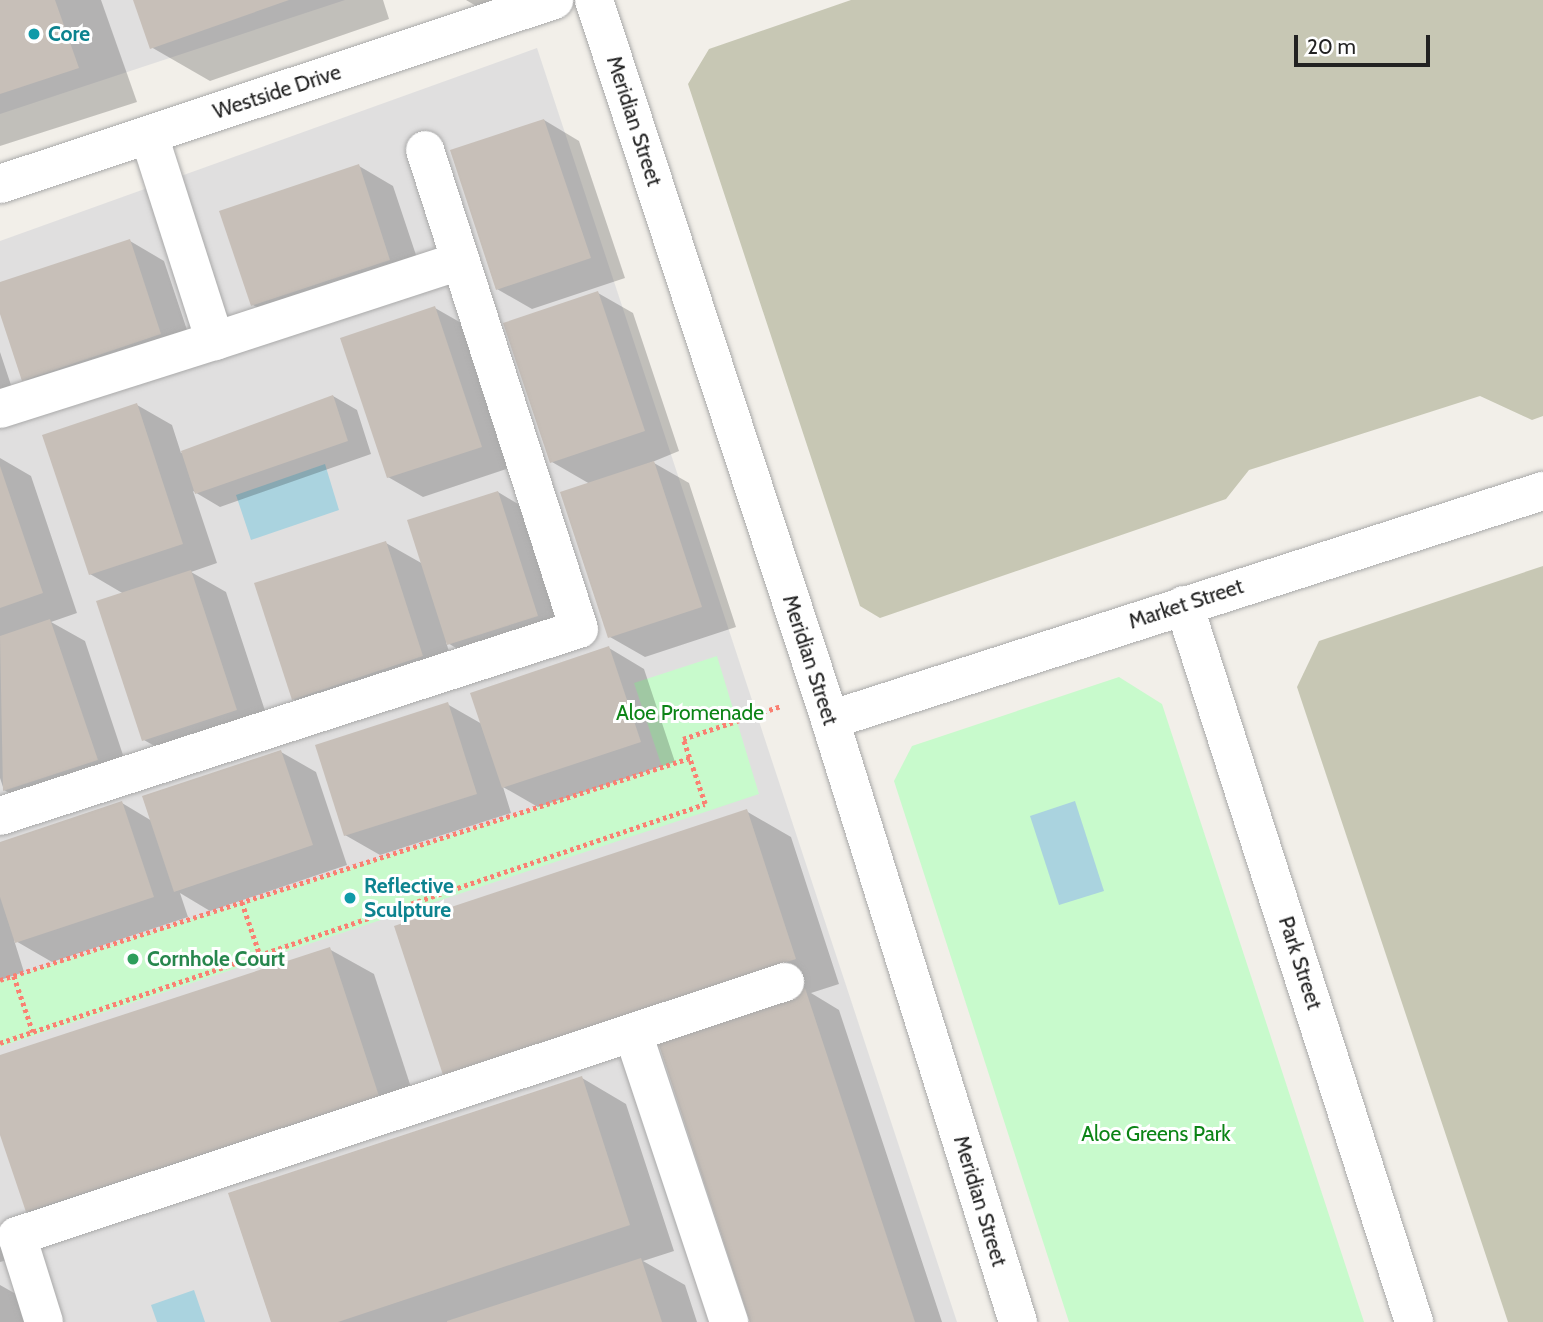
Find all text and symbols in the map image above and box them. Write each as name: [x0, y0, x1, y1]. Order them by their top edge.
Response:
place label: Core: [48, 21, 90, 47]
scale bar: [1298, 21, 1434, 65]
marker: Core: [26, 26, 42, 42]
text: 20 m: [1307, 34, 1356, 59]
street label: Meridian Street: [601, 53, 667, 189]
street label: Westside Drive: [210, 59, 344, 125]
street label: Market Street: [1125, 574, 1247, 634]
street label: Meridian Street: [777, 592, 843, 728]
park label: Aloe Promenade: [616, 700, 764, 726]
place label: Reflective Sculpture: [364, 873, 454, 923]
marker: Reflective Sculpture: [342, 890, 358, 906]
street label: Park Street: [1273, 913, 1327, 1013]
place label: Cornhole Court: [147, 946, 285, 972]
marker: Cornhole Court: [125, 951, 141, 967]
park label: Aloe Greens Park: [1081, 1121, 1231, 1147]
street label: Meridian Street: [948, 1133, 1012, 1269]

